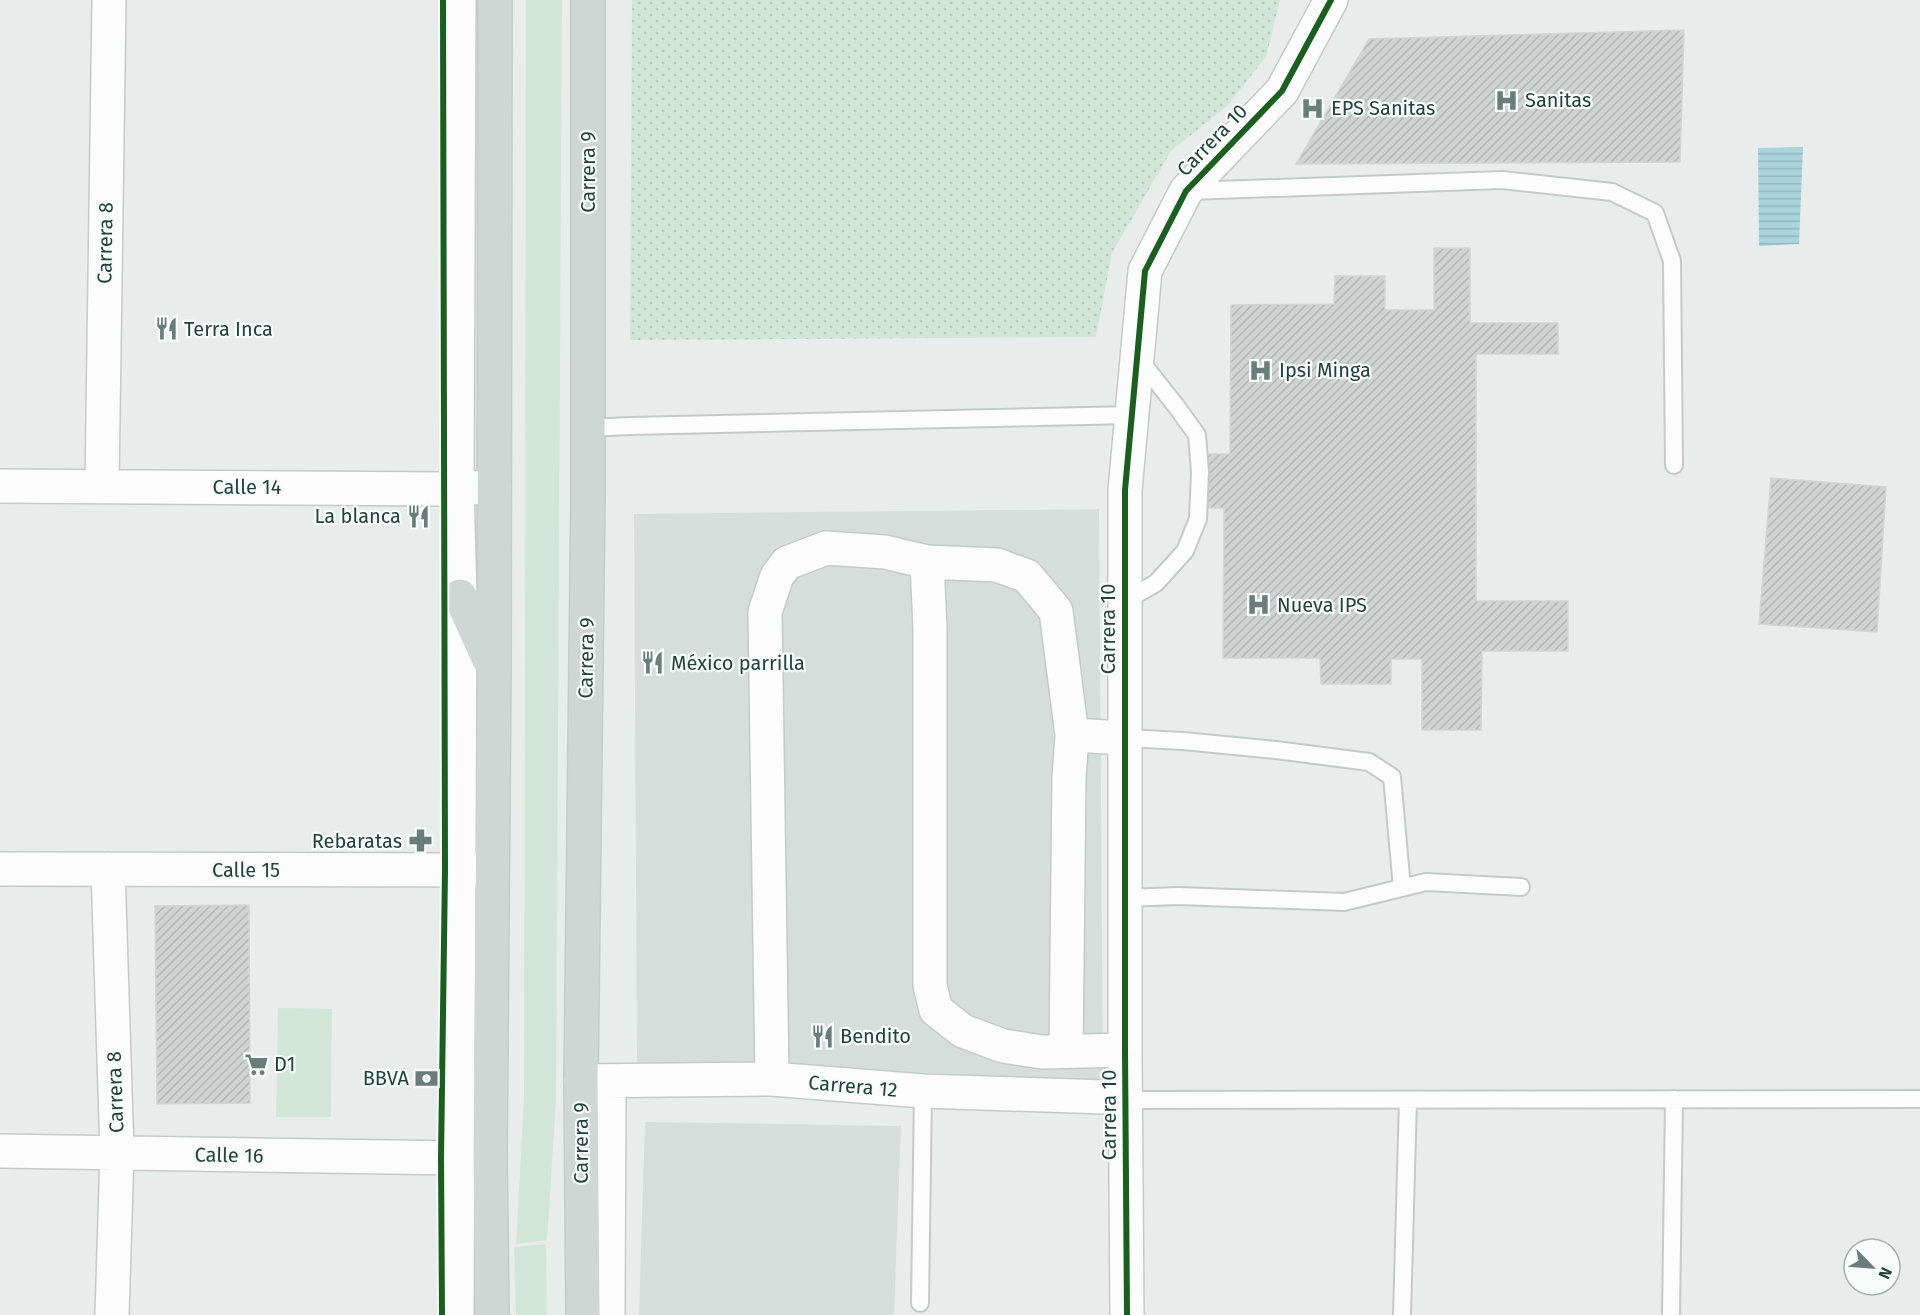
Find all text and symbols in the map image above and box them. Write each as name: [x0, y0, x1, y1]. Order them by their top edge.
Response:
hospital icon: Sanitas: [1494, 87, 1520, 113]
place label: Sanitas: [1525, 88, 1591, 112]
hospital icon: EPS Sanitas: [1300, 95, 1326, 121]
place label: EPS Sanitas: [1331, 96, 1435, 120]
street label: Carrera 10: [1172, 99, 1252, 181]
street label: Carrera 9: [576, 131, 600, 213]
street label: Carrera 8: [92, 202, 118, 284]
restaurant icon: Terra Inca: [153, 316, 179, 342]
place label: Terra Inca: [184, 317, 273, 341]
hospital icon: Ipsi Minga: [1248, 357, 1274, 383]
place label: Ipsi Minga: [1279, 358, 1371, 382]
street label: Calle 14: [213, 475, 282, 499]
restaurant icon: La blanca: [406, 503, 432, 529]
place label: La blanca: [315, 504, 401, 528]
street label: Carrera 10: [1096, 584, 1120, 674]
hospital icon: Nueva IPS: [1246, 592, 1272, 618]
place label: Nueva IPS: [1277, 593, 1367, 617]
street label: Carrera 9: [573, 617, 599, 699]
restaurant icon: México parrilla: [640, 650, 666, 676]
place label: México parrilla: [671, 651, 805, 675]
pharmacy icon: Rebaratas: [407, 828, 433, 854]
place label: Rebaratas: [312, 829, 402, 853]
street label: Calle 15: [212, 858, 280, 882]
restaurant icon: Bendito: [809, 1023, 835, 1049]
place label: Bendito: [840, 1024, 911, 1048]
street label: Carrera 8: [102, 1051, 128, 1133]
supermarket icon: D1: [243, 1051, 269, 1077]
place label: D1: [274, 1052, 295, 1076]
bank icon: BBVA: [414, 1065, 440, 1091]
place label: BBVA: [363, 1066, 410, 1090]
street label: Carrera 12: [807, 1070, 899, 1102]
street label: Carrera 10: [1097, 1070, 1121, 1160]
street label: Carrera 9: [569, 1102, 593, 1184]
street label: Calle 16: [194, 1142, 264, 1168]
north arrow: [1842, 1237, 1902, 1297]
text: N: [1874, 1264, 1896, 1282]

